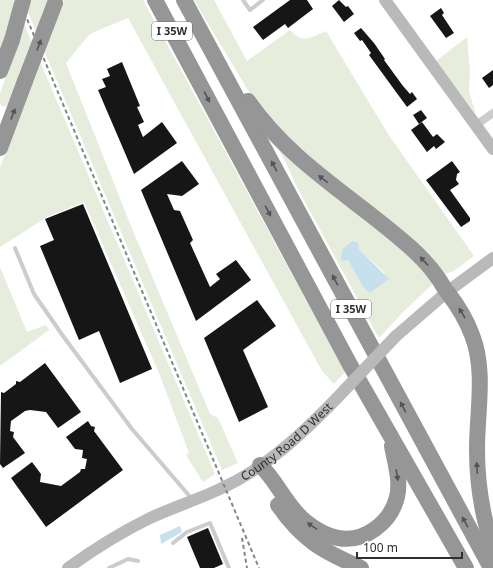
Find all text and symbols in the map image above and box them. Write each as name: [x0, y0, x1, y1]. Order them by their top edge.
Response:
road number: I 35W: [152, 22, 192, 40]
one-way arrow: [37, 38, 43, 50]
one-way arrow: [203, 91, 210, 103]
one-way arrow: [10, 108, 16, 120]
one-way arrow: [270, 160, 277, 172]
one-way arrow: [318, 175, 329, 184]
one-way arrow: [265, 206, 271, 217]
one-way arrow: [419, 256, 429, 266]
one-way arrow: [332, 274, 338, 286]
road number: I 35W: [331, 300, 371, 318]
one-way arrow: [459, 307, 466, 319]
street label: County Road D West: [237, 398, 337, 485]
one-way arrow: [400, 401, 406, 413]
one-way arrow: [474, 462, 481, 474]
one-way arrow: [394, 469, 400, 481]
one-way arrow: [461, 516, 468, 528]
one-way arrow: [307, 522, 317, 530]
scale bar: [357, 534, 462, 560]
text: 100 m: [363, 539, 398, 556]

